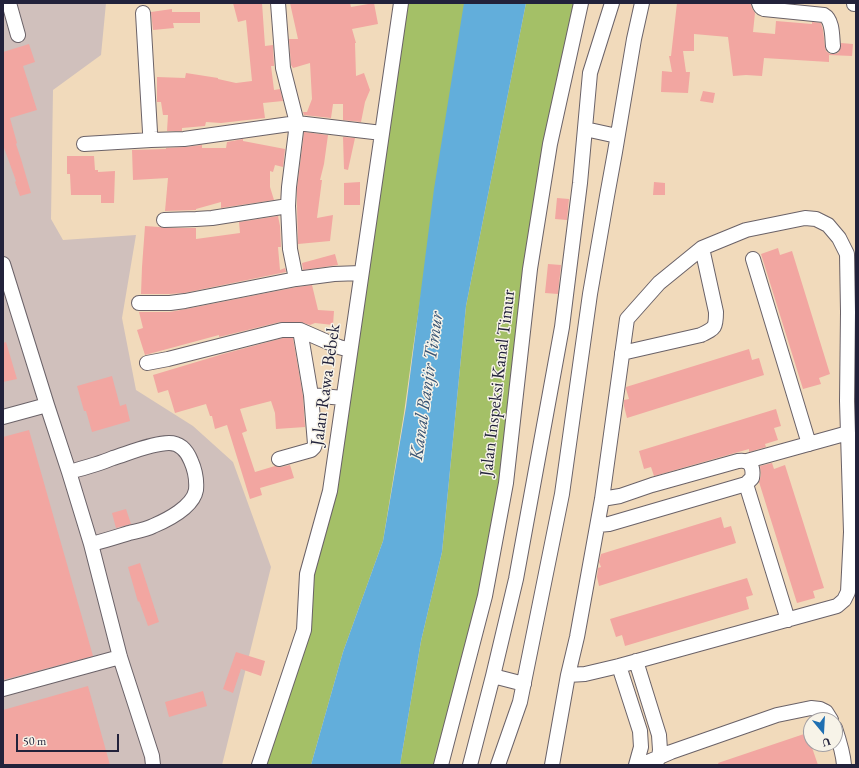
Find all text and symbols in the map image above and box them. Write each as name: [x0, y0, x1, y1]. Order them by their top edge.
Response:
street label: Jalan Inspeksi Kanal Timur: [476, 288, 520, 478]
water label: Kanal Banjir Timur: [405, 310, 449, 462]
street label: Jalan Rawa Bebek: [307, 323, 345, 447]
north arrow: [803, 712, 843, 752]
scale bar: [18, 726, 121, 752]
text: 50 m: [23, 733, 46, 749]
text: U: [820, 735, 832, 750]

